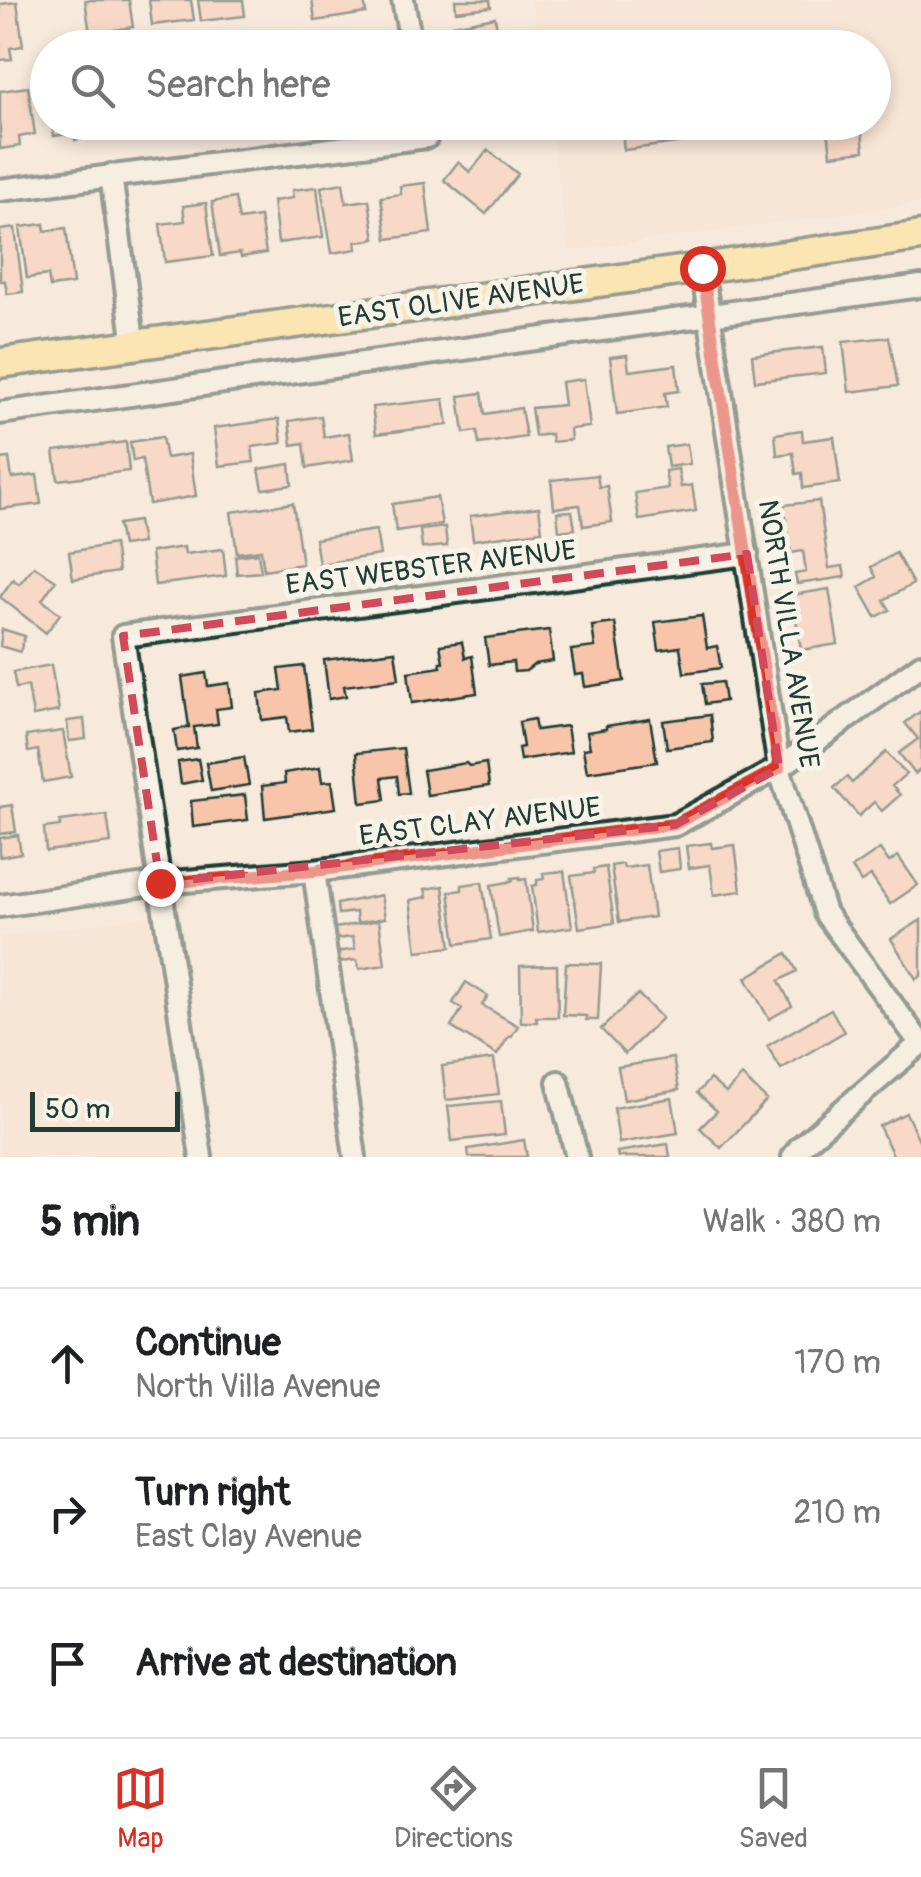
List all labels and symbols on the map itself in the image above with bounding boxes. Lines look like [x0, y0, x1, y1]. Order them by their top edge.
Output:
route start [680, 246, 726, 292]
street label: EAST OLIVE AVENUE [336, 266, 586, 336]
street label: NORTH VILLA AVENUE [750, 497, 826, 771]
street label: EAST WEBSTER AVENUE [284, 533, 578, 603]
street label: EAST CLAY AVENUE [357, 790, 603, 854]
route end [138, 861, 184, 907]
scale bar [30, 1087, 180, 1132]

